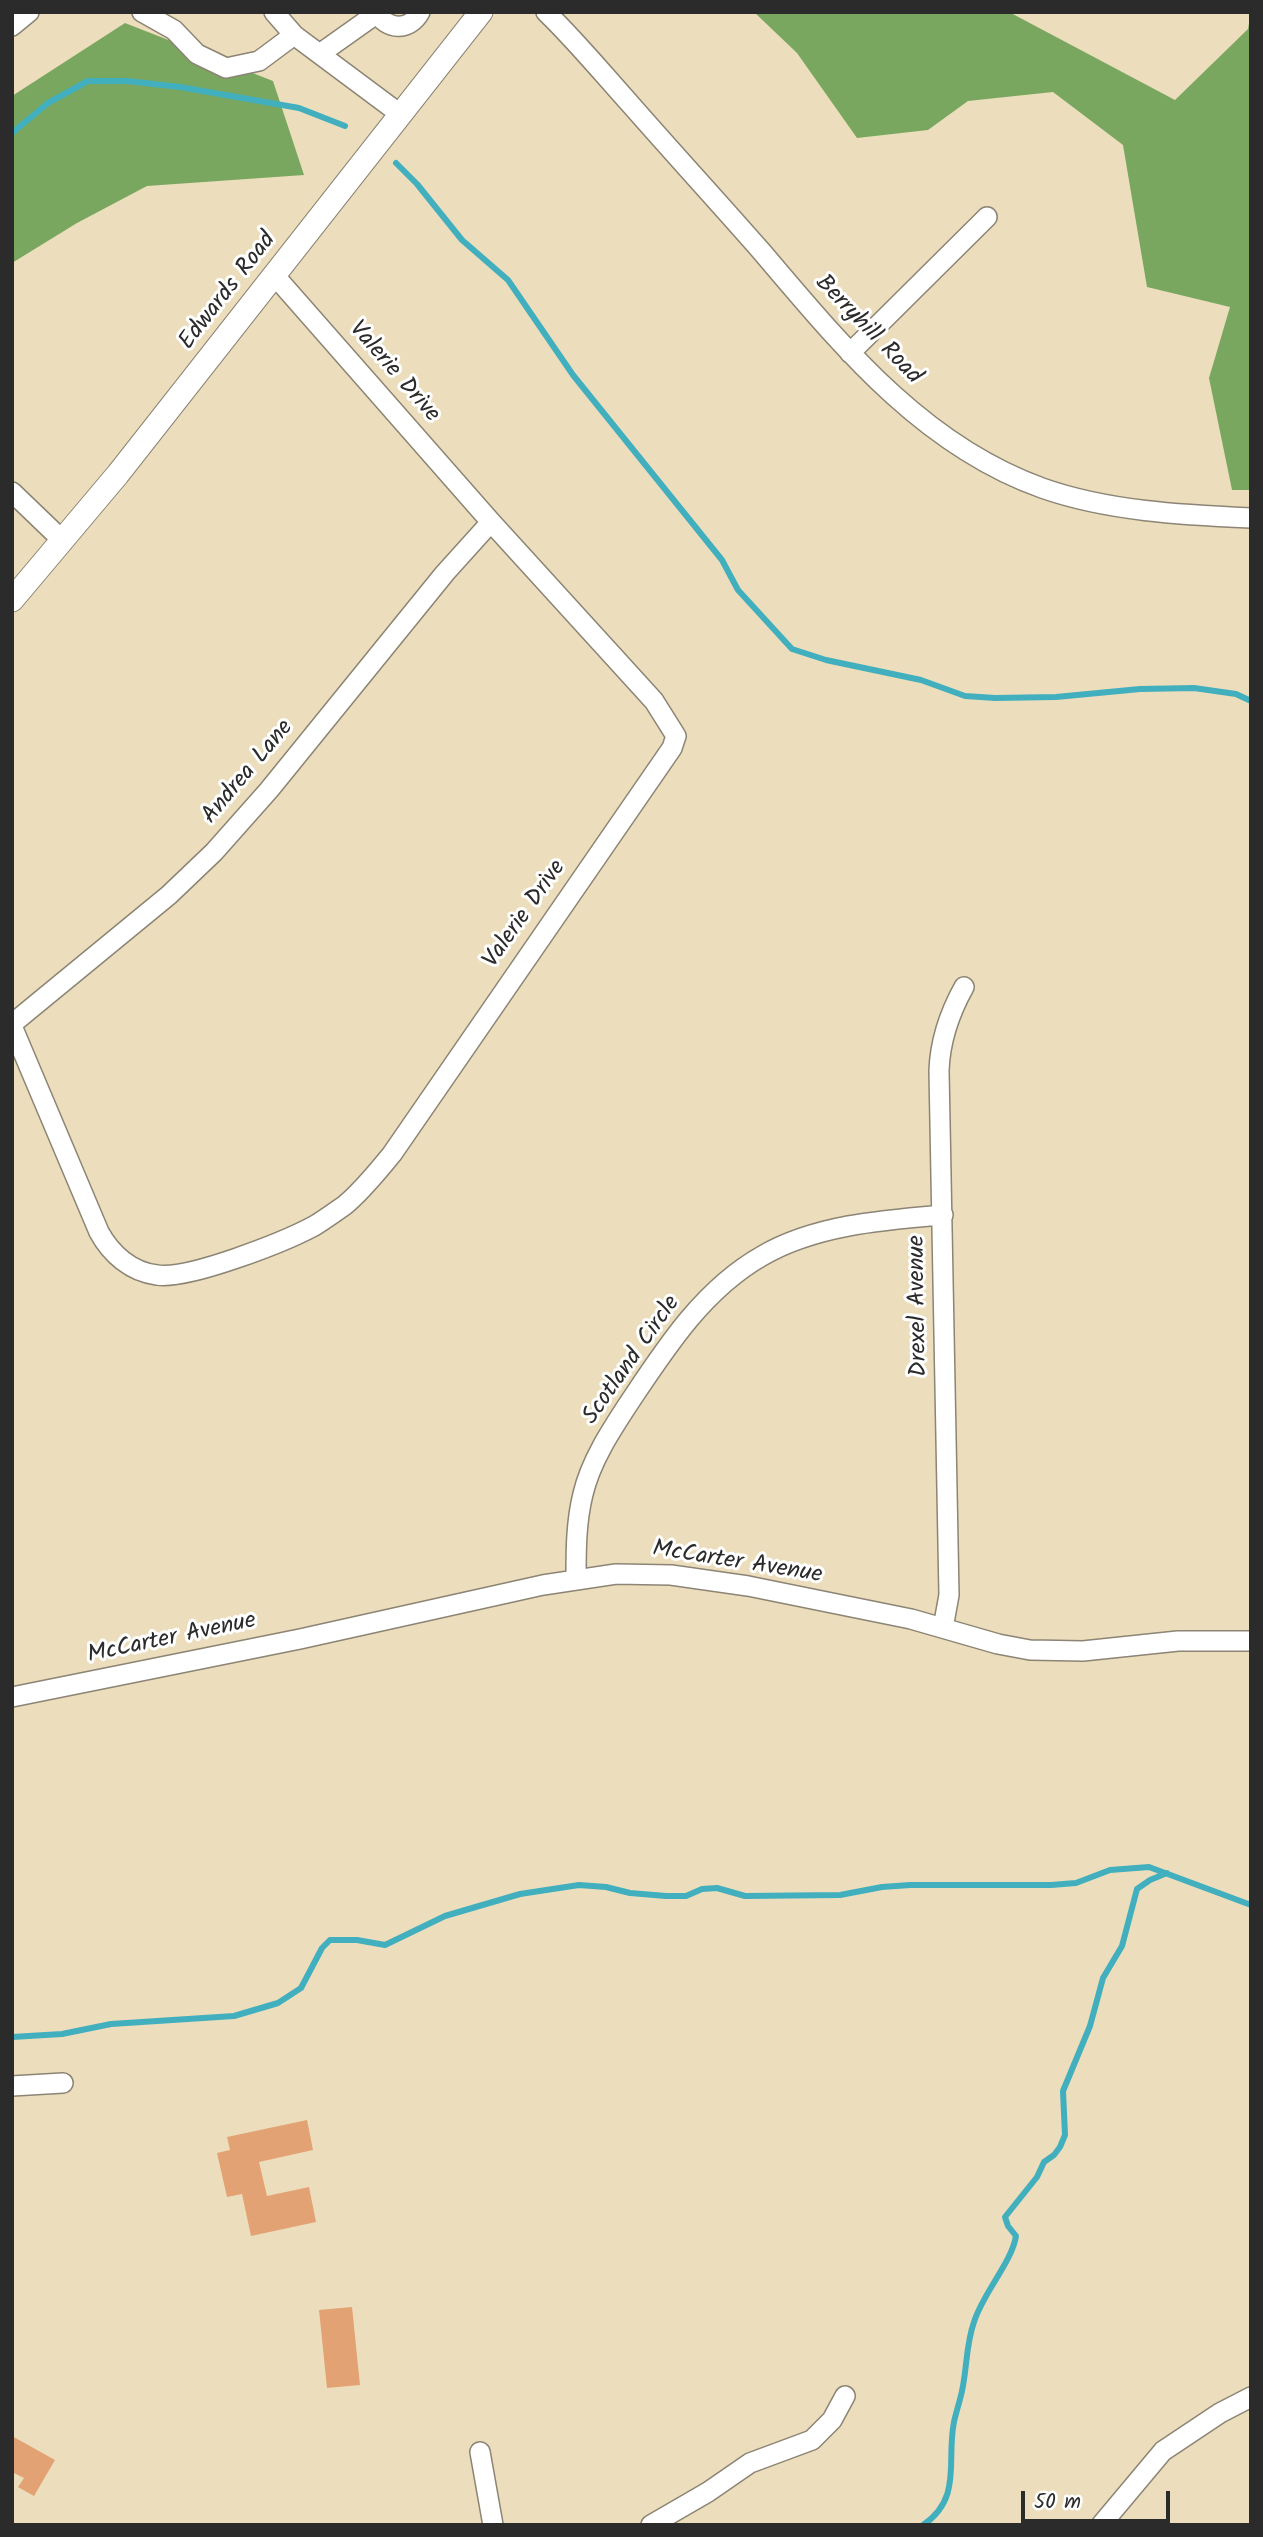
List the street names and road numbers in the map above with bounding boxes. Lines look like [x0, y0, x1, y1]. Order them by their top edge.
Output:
street label: Edwards Road [174, 227, 284, 357]
street label: Berryhill Road [808, 270, 926, 392]
street label: Valerie Drive [341, 316, 445, 430]
street label: Andrea Lane [197, 715, 301, 831]
street label: Valerie Drive [478, 856, 574, 974]
street label: Drexel Avenue [904, 1235, 936, 1377]
street label: Scotland Circle [578, 1291, 688, 1431]
street label: McCarter Avenue [650, 1536, 824, 1592]
street label: McCarter Avenue [85, 1608, 259, 1672]

